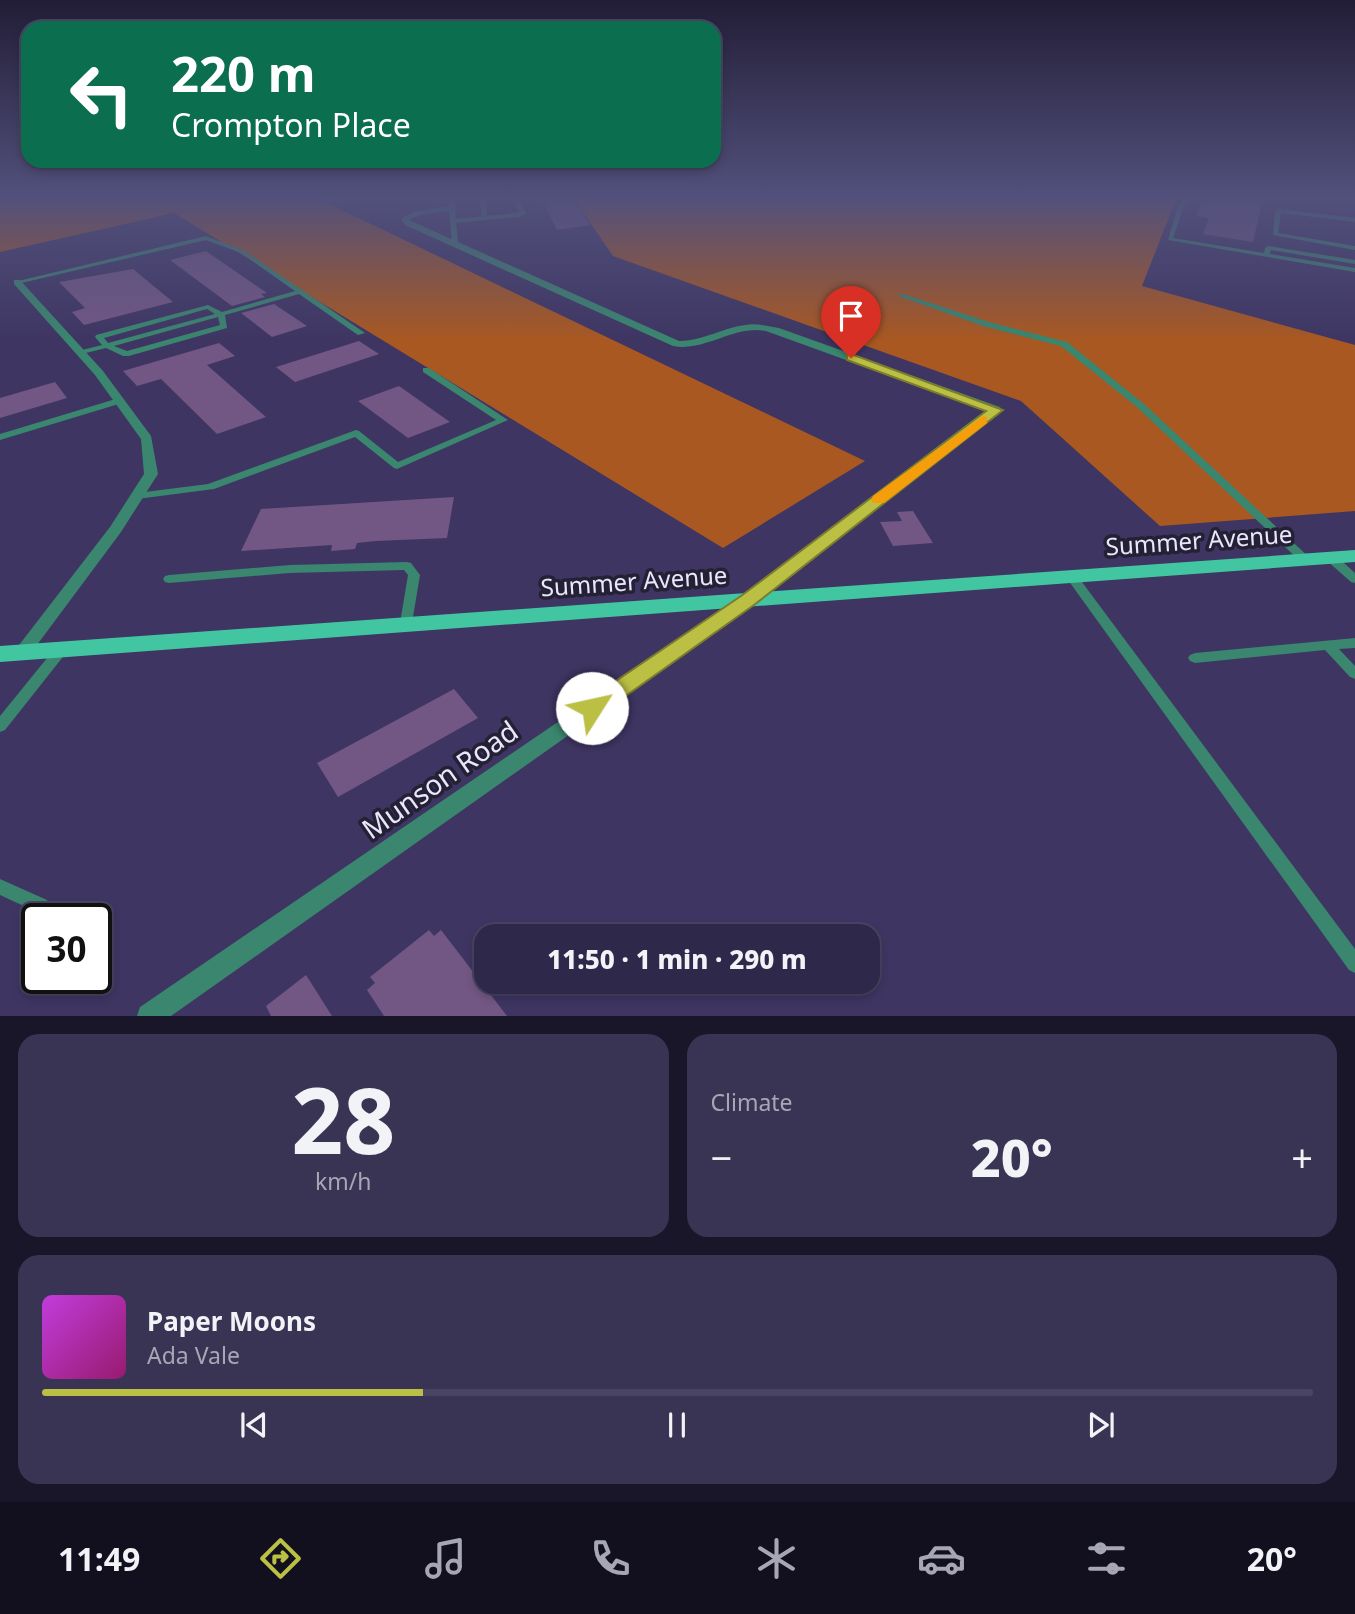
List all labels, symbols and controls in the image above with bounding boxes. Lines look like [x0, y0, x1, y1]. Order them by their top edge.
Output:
text: 220 m [171, 40, 316, 106]
icon: left [56, 49, 147, 140]
text: Crompton Place [171, 103, 411, 146]
pin [821, 286, 881, 358]
icon: arrive [832, 297, 870, 335]
street label: Summer Avenue [1105, 517, 1293, 562]
street label: Summer Avenue [540, 558, 728, 603]
position arrow [555, 671, 629, 745]
street label: Munson Road [354, 711, 525, 847]
speed limit sign: 30 [21, 903, 112, 994]
text: 11:50 · 1 min · 290 m [547, 941, 807, 977]
text: 28 [291, 1057, 395, 1181]
text: Climate [711, 1086, 793, 1118]
text: 20° [971, 1121, 1053, 1192]
text: − [711, 1131, 732, 1183]
text: + [1291, 1131, 1313, 1183]
text: km/h [315, 1165, 372, 1197]
text: Paper Moons [147, 1303, 316, 1339]
text: Ada Vale [147, 1339, 240, 1371]
icon: previous [235, 1406, 273, 1444]
icon: pause [658, 1406, 696, 1444]
icon: next [1082, 1406, 1120, 1444]
icon: directions [256, 1534, 305, 1583]
icon: music [421, 1534, 470, 1583]
icon: phone [586, 1534, 635, 1583]
icon: climate [752, 1534, 801, 1583]
icon: car [917, 1534, 966, 1583]
icon: filters [1082, 1534, 1131, 1583]
text: 11:49 [58, 1537, 140, 1580]
text: 20° [1247, 1537, 1297, 1580]

